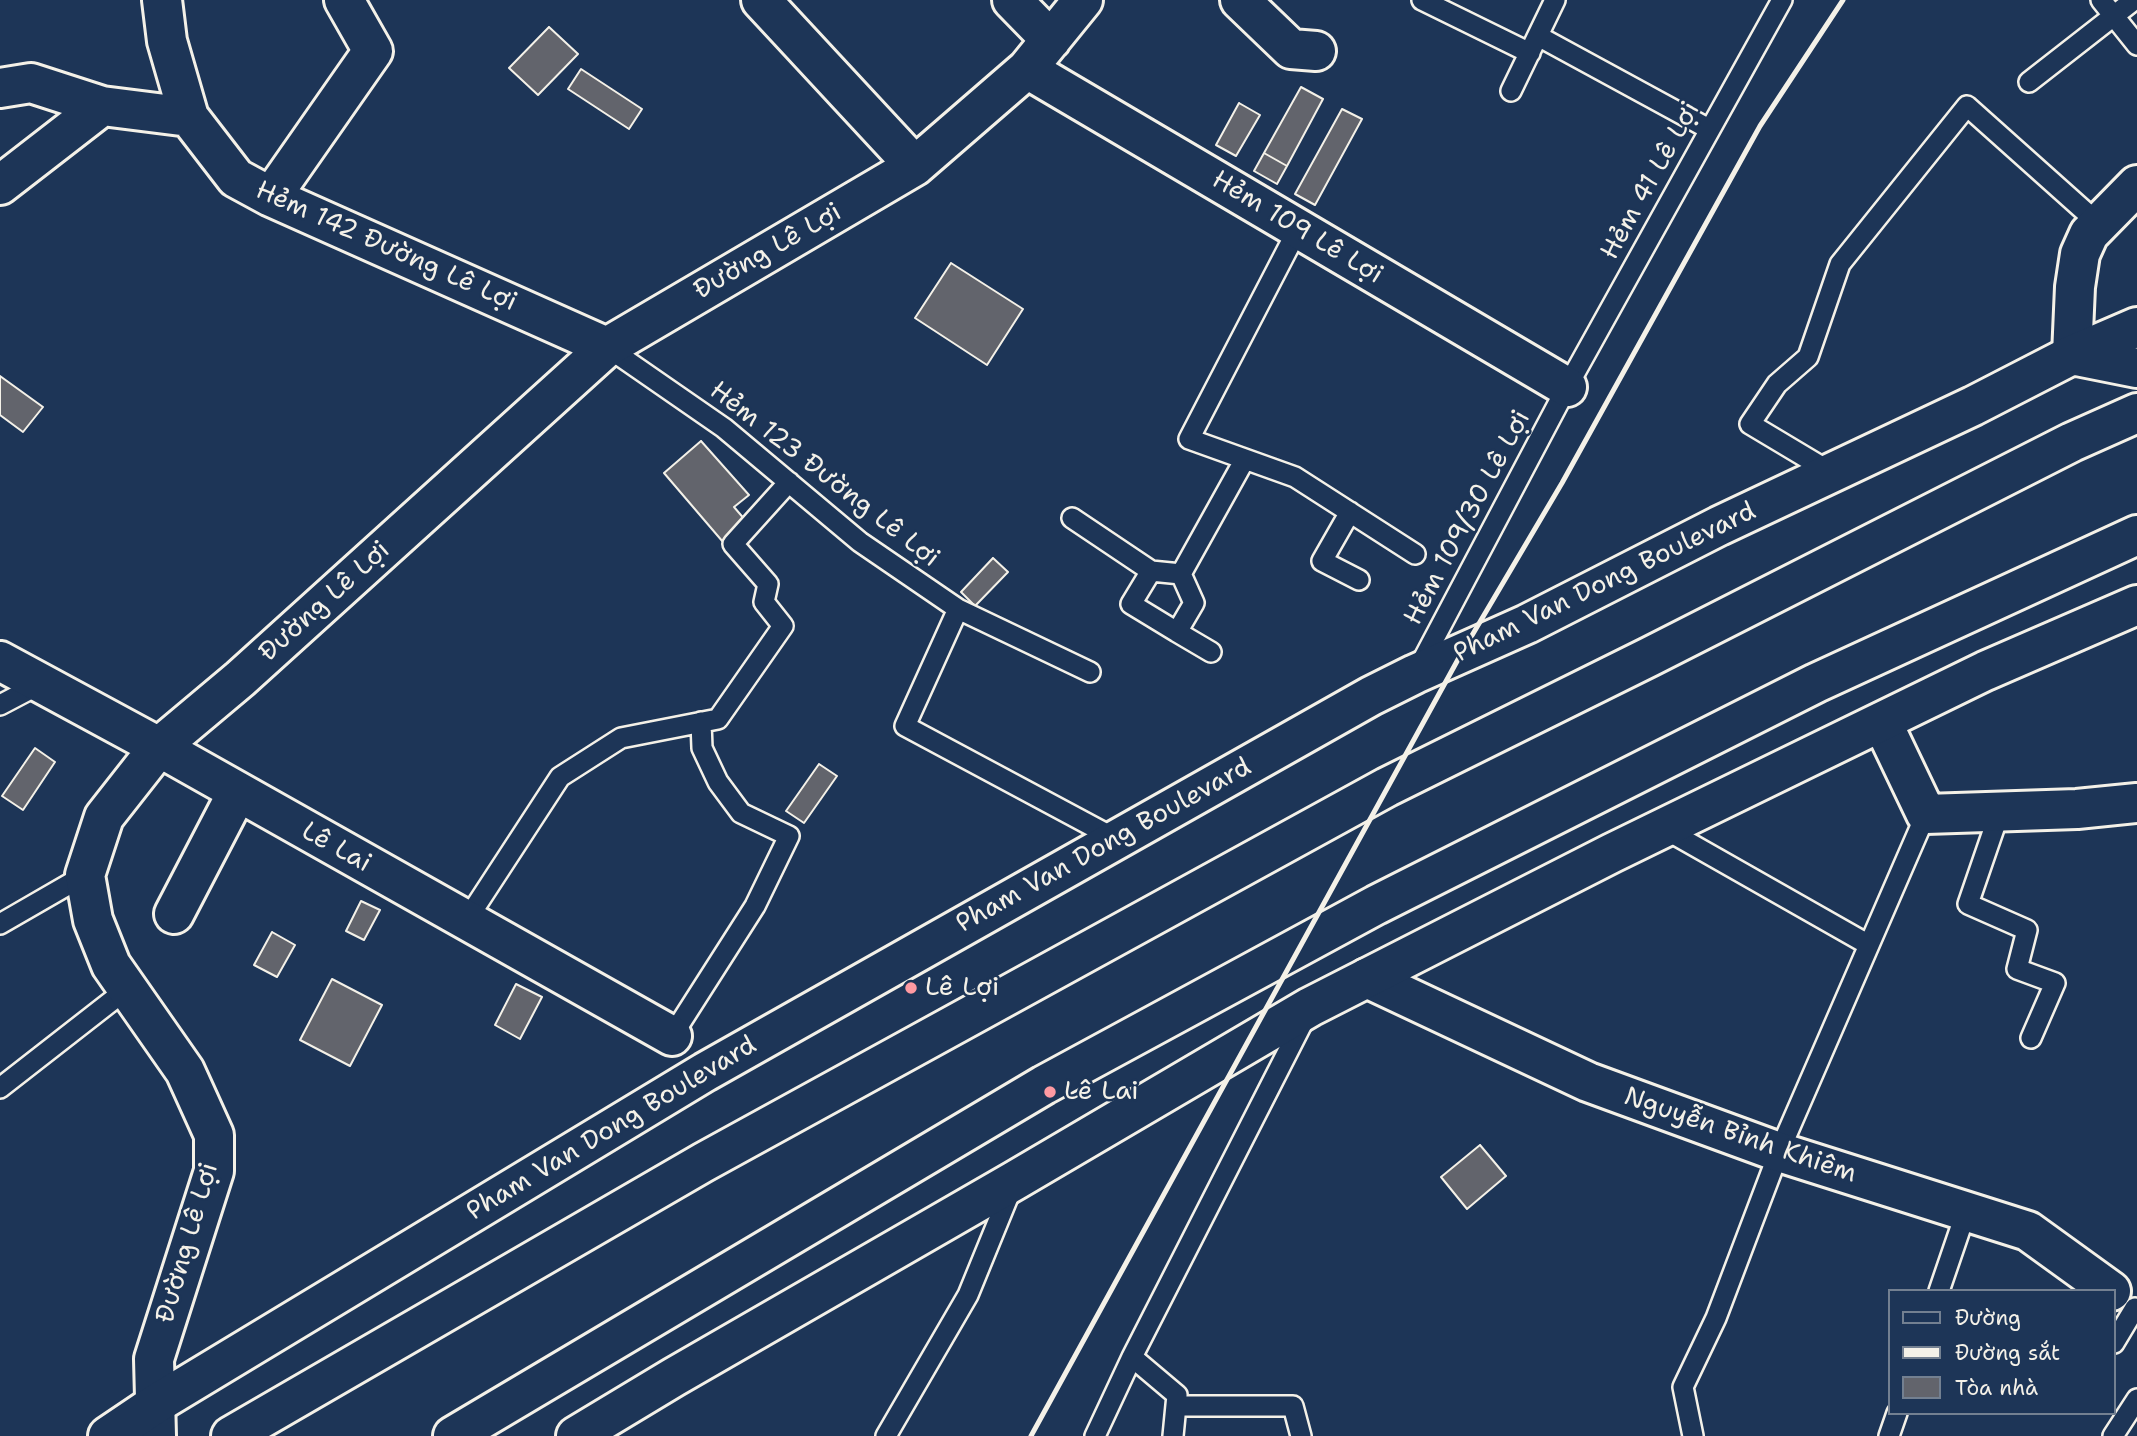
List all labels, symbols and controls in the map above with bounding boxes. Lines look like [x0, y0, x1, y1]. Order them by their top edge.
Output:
street label: Hẻm 41 Lê Lợi [1595, 97, 1707, 265]
street label: Hẻm 109 Lê Lợi [1206, 165, 1388, 291]
street label: Hẻm 142 Đường Lê Lợi [251, 175, 521, 319]
street label: Đường Lê Lợi [689, 197, 847, 307]
street label: Hẻm 123 Đường Lê Lợi [703, 376, 945, 574]
street label: Hẻm 109/30 Lê Lợi [1398, 405, 1538, 631]
street label: Pham Van Dong Boulevard [1449, 496, 1761, 670]
street label: Đường Lê Lợi [253, 535, 397, 669]
street label: Pham Van Dong Boulevard [951, 752, 1257, 940]
street label: Lê Lai [296, 816, 376, 880]
place label: Lê Lợi [925, 972, 999, 1004]
marker: Lê Lợi [903, 980, 919, 996]
street label: Pham Van Dong Boulevard [462, 1030, 762, 1228]
place label: Lê Lai [1064, 1076, 1139, 1108]
street label: Nguyễn Bỉnh Khiêm [1620, 1082, 1860, 1190]
marker: Lê Lai [1042, 1084, 1058, 1100]
street label: Đường Lê Lợi [150, 1159, 226, 1327]
legend [1888, 1289, 2116, 1415]
text: Đường [1955, 1304, 2021, 1332]
text: Đường sắt [1955, 1339, 2060, 1367]
text: Tòa nhà [1955, 1374, 2038, 1402]

